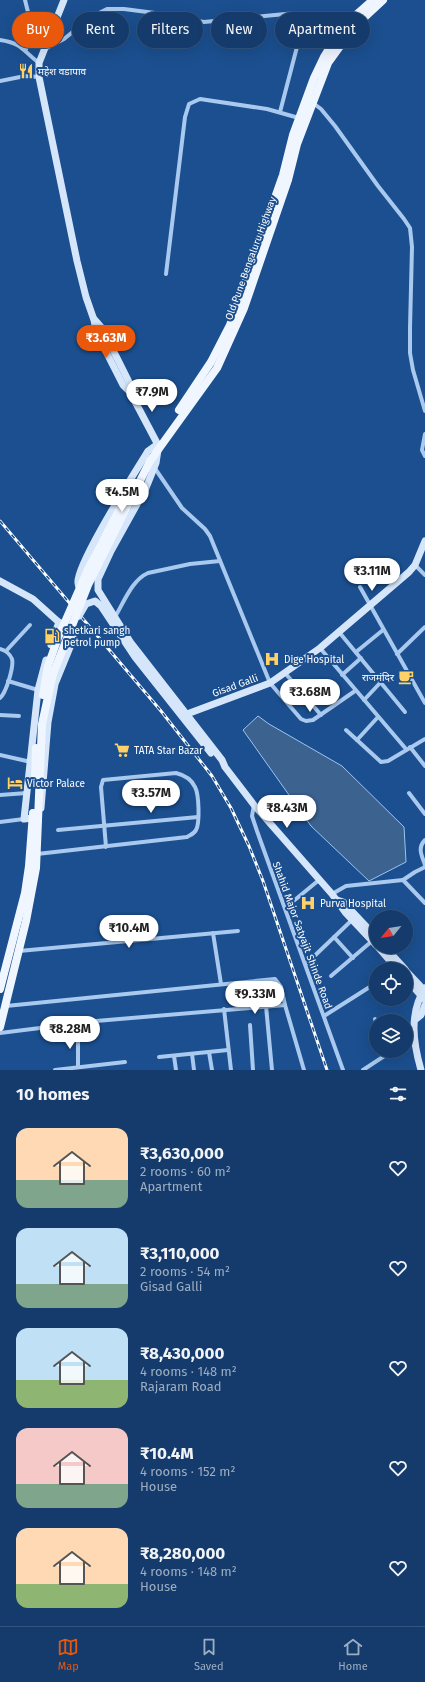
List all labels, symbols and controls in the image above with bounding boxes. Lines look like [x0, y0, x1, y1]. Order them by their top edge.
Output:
chip: Buy [12, 12, 64, 48]
chip: Rent [72, 12, 129, 48]
chip: Filters [137, 12, 203, 48]
chip: New [211, 12, 267, 48]
chip: Apartment [275, 12, 370, 48]
restaurant icon: महेश वडापाव [17, 62, 35, 80]
place label: महेश वडापाव [38, 66, 87, 78]
street label: Old Pune Bengaluru Highway [223, 195, 279, 322]
pin: ₹3.63M [73, 325, 139, 359]
text: ₹3.63M [86, 330, 126, 345]
pin: ₹7.9M [124, 379, 180, 413]
text: ₹7.9M [135, 384, 169, 399]
pin: ₹4.5M [94, 479, 150, 513]
text: ₹4.5M [105, 484, 139, 499]
pin: ₹3.11M [339, 558, 405, 592]
text: ₹3.11M [353, 563, 391, 578]
place label: shetkari sangh petrol pump [64, 625, 130, 649]
fuel station icon: shetkari sangh petrol pump [43, 627, 61, 645]
hospital icon: Dige Hospital [263, 650, 281, 668]
place label: Dige Hospital [284, 654, 344, 666]
cafe icon: राजमंदिर [397, 668, 415, 686]
street label: Gisad Galli [211, 672, 260, 700]
place label: राजमंदिर [362, 672, 395, 684]
pin: ₹3.68M [277, 679, 343, 713]
text: ₹3.68M [289, 684, 331, 699]
supermarket icon: TATA Star Bazar [113, 741, 131, 759]
place label: TATA Star Bazar [134, 745, 203, 757]
hotel icon: Victor Palace [6, 774, 24, 792]
place label: Victor Palace [27, 778, 85, 790]
pin: ₹3.57M [118, 780, 184, 814]
text: ₹3.57M [131, 785, 171, 800]
pin: ₹8.43M [254, 795, 320, 829]
text: ₹8.43M [266, 800, 308, 815]
street label: Shahid Major Satyajit Shinde Road [270, 860, 334, 1011]
hospital icon: Purva Hospital [299, 894, 317, 912]
place label: Purva Hospital [320, 898, 386, 910]
north arrow [369, 910, 413, 954]
map controls [369, 910, 413, 1058]
pin: ₹10.4M [96, 915, 162, 949]
text: ₹10.4M [108, 920, 150, 935]
button: locate [369, 962, 413, 1006]
pin: ₹9.33M [222, 981, 288, 1015]
text: ₹9.33M [234, 986, 276, 1001]
button: layers [369, 1014, 413, 1058]
pin: ₹8.28M [37, 1016, 103, 1050]
text: ₹8.28M [49, 1021, 91, 1036]
icon: filters [387, 1083, 409, 1105]
text: 10 homes [16, 1084, 90, 1105]
text: ₹3,630,000 [140, 1143, 224, 1164]
icon: home [48, 1144, 96, 1192]
icon: heart [387, 1157, 409, 1179]
text: 2 rooms · 60 m² [140, 1164, 231, 1179]
text: Apartment [140, 1179, 202, 1194]
text: ₹3,110,000 [140, 1243, 220, 1264]
icon: home [48, 1244, 96, 1292]
icon: heart [387, 1257, 409, 1279]
text: 2 rooms · 54 m² [140, 1264, 230, 1279]
text: Gisad Galli [140, 1279, 203, 1294]
text: ₹8,430,000 [140, 1343, 224, 1364]
icon: home [48, 1344, 96, 1392]
icon: heart [387, 1357, 409, 1379]
text: 4 rooms · 148 m² [140, 1364, 237, 1379]
text: Rajaram Road [140, 1379, 222, 1394]
text: ₹10.4M [140, 1443, 194, 1464]
icon: home [48, 1444, 96, 1492]
icon: heart [387, 1457, 409, 1479]
text: 4 rooms · 152 m² [140, 1464, 236, 1479]
text: House [140, 1479, 177, 1494]
text: ₹8,280,000 [140, 1543, 225, 1564]
icon: home [48, 1544, 96, 1592]
icon: heart [387, 1557, 409, 1579]
text: 4 rooms · 148 m² [140, 1564, 237, 1579]
text: House [140, 1579, 177, 1594]
tab: Map [57, 1636, 79, 1673]
tab: Saved [194, 1636, 224, 1673]
tab: Home [338, 1636, 368, 1673]

